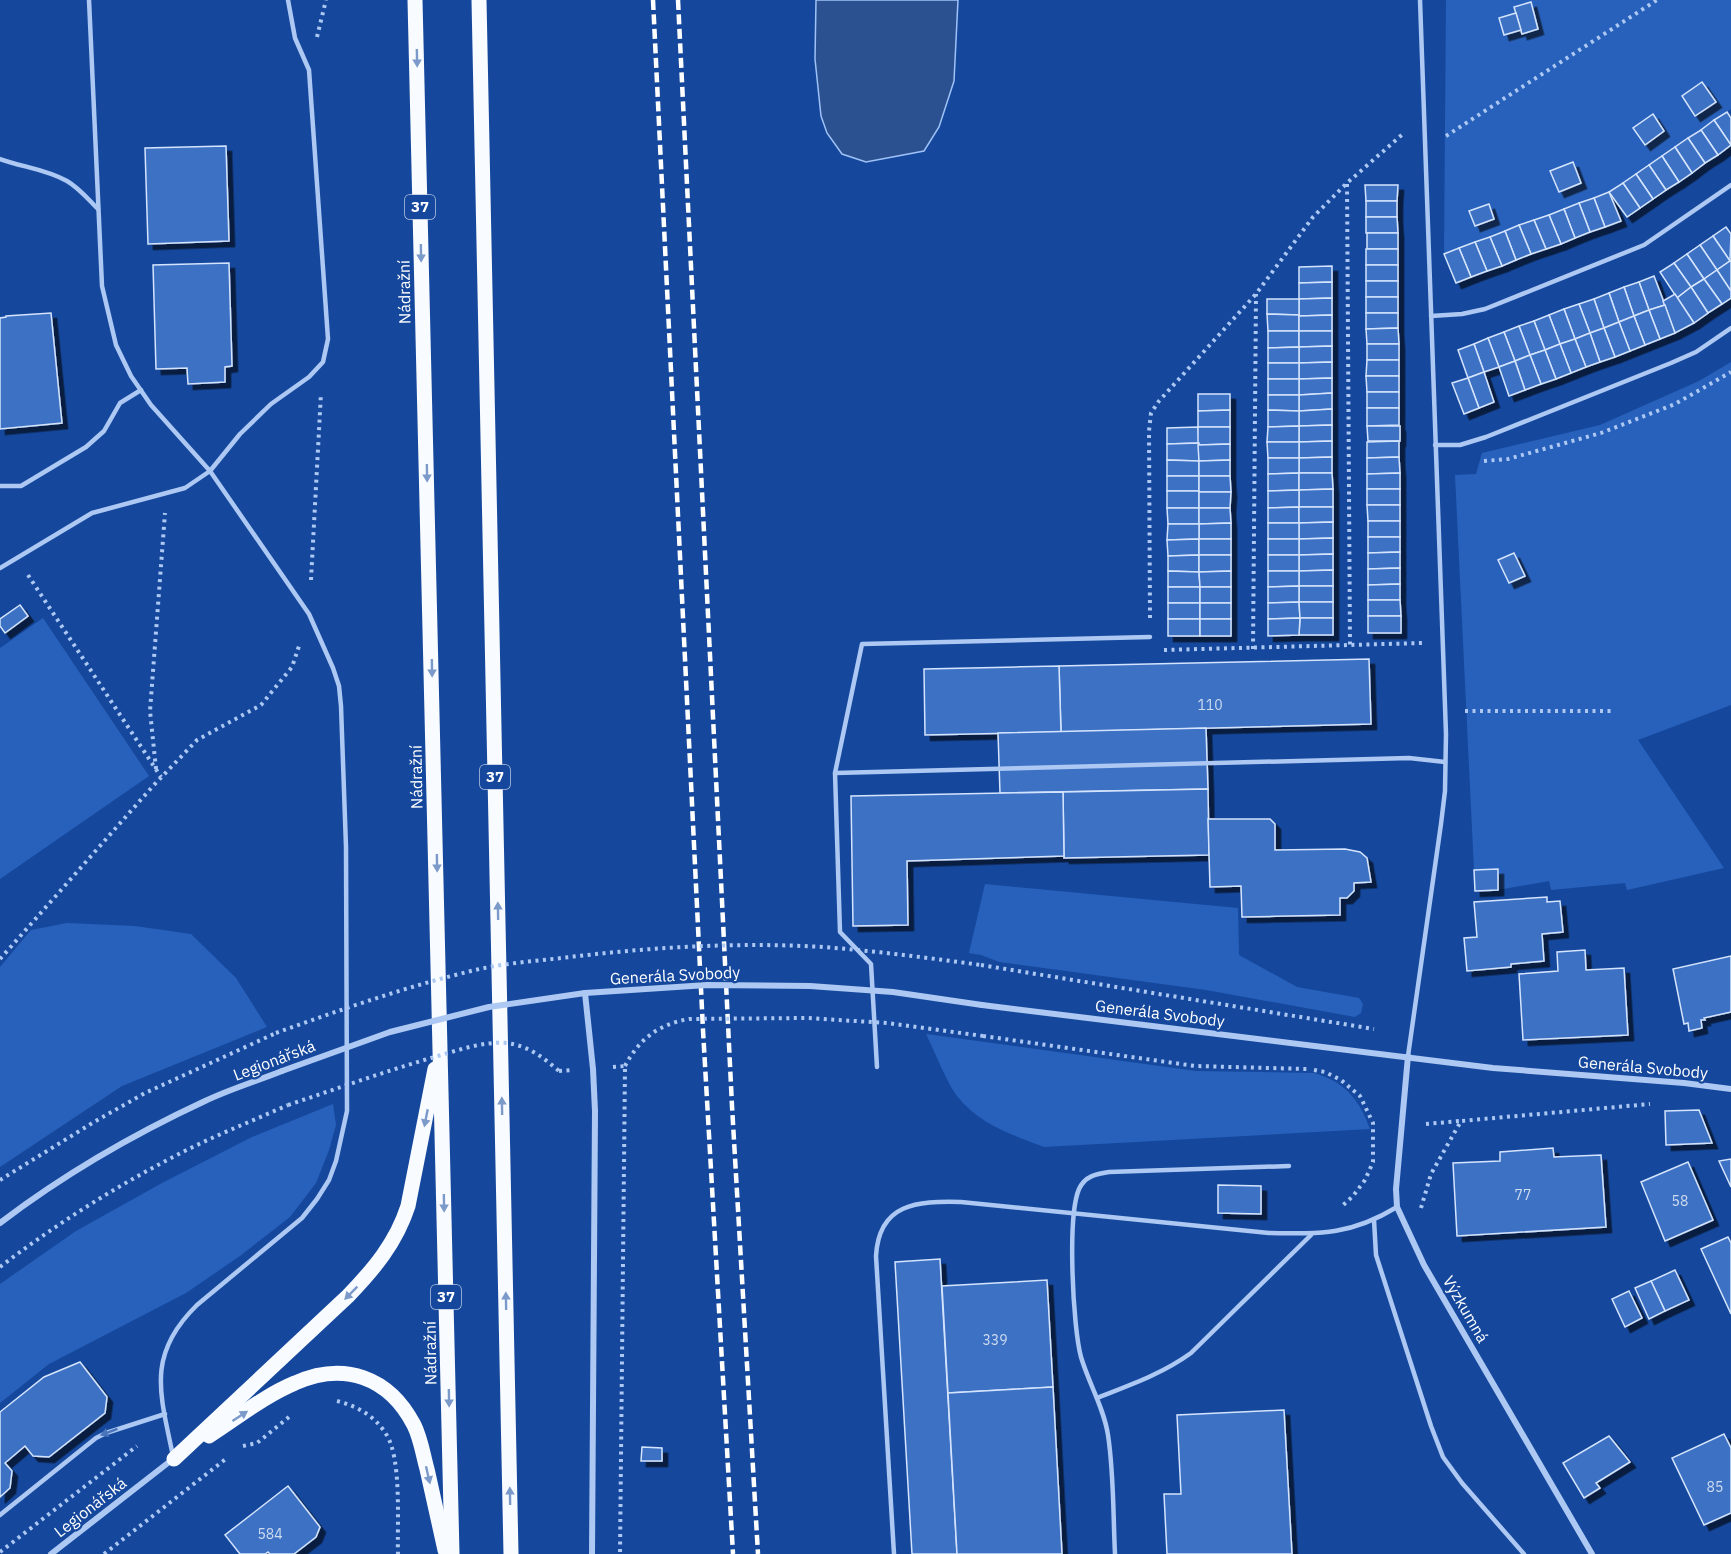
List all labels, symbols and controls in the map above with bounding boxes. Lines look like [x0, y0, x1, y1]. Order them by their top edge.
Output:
one-way arrow [412, 49, 421, 68]
road number: 37 [405, 195, 435, 219]
one-way arrow [417, 244, 426, 263]
street label: Nádražní [393, 260, 415, 324]
one-way arrow [422, 464, 432, 483]
one-way arrow [427, 659, 436, 678]
house number: 110 [1197, 696, 1223, 714]
street label: Nádražní [405, 745, 427, 809]
road number: 37 [480, 765, 510, 789]
one-way arrow [432, 853, 441, 872]
one-way arrow [493, 901, 503, 920]
street label: Generála Svobody [609, 962, 741, 988]
street label: Generála Svobody [1094, 995, 1226, 1031]
street label: Legionářská [230, 1035, 318, 1085]
street label: Generála Svobody [1577, 1051, 1709, 1083]
one-way arrow [497, 1096, 507, 1115]
one-way arrow [421, 1109, 430, 1128]
house number: 77 [1515, 1186, 1531, 1204]
house number: 58 [1672, 1192, 1688, 1210]
one-way arrow [440, 1194, 449, 1213]
street label: Výzkumná [1439, 1272, 1493, 1346]
one-way arrow [345, 1285, 359, 1299]
road number: 37 [431, 1285, 461, 1309]
one-way arrow [501, 1291, 511, 1310]
street label: Nádražní [419, 1321, 441, 1385]
house number: 339 [982, 1331, 1008, 1349]
one-way arrow [444, 1389, 453, 1408]
one-way arrow [232, 1410, 249, 1421]
one-way arrow [100, 1428, 118, 1438]
one-way arrow [424, 1466, 433, 1485]
street label: Legionářská [50, 1472, 130, 1541]
house number: 85 [1707, 1478, 1723, 1496]
one-way arrow [505, 1486, 515, 1505]
house number: 584 [257, 1525, 283, 1543]

